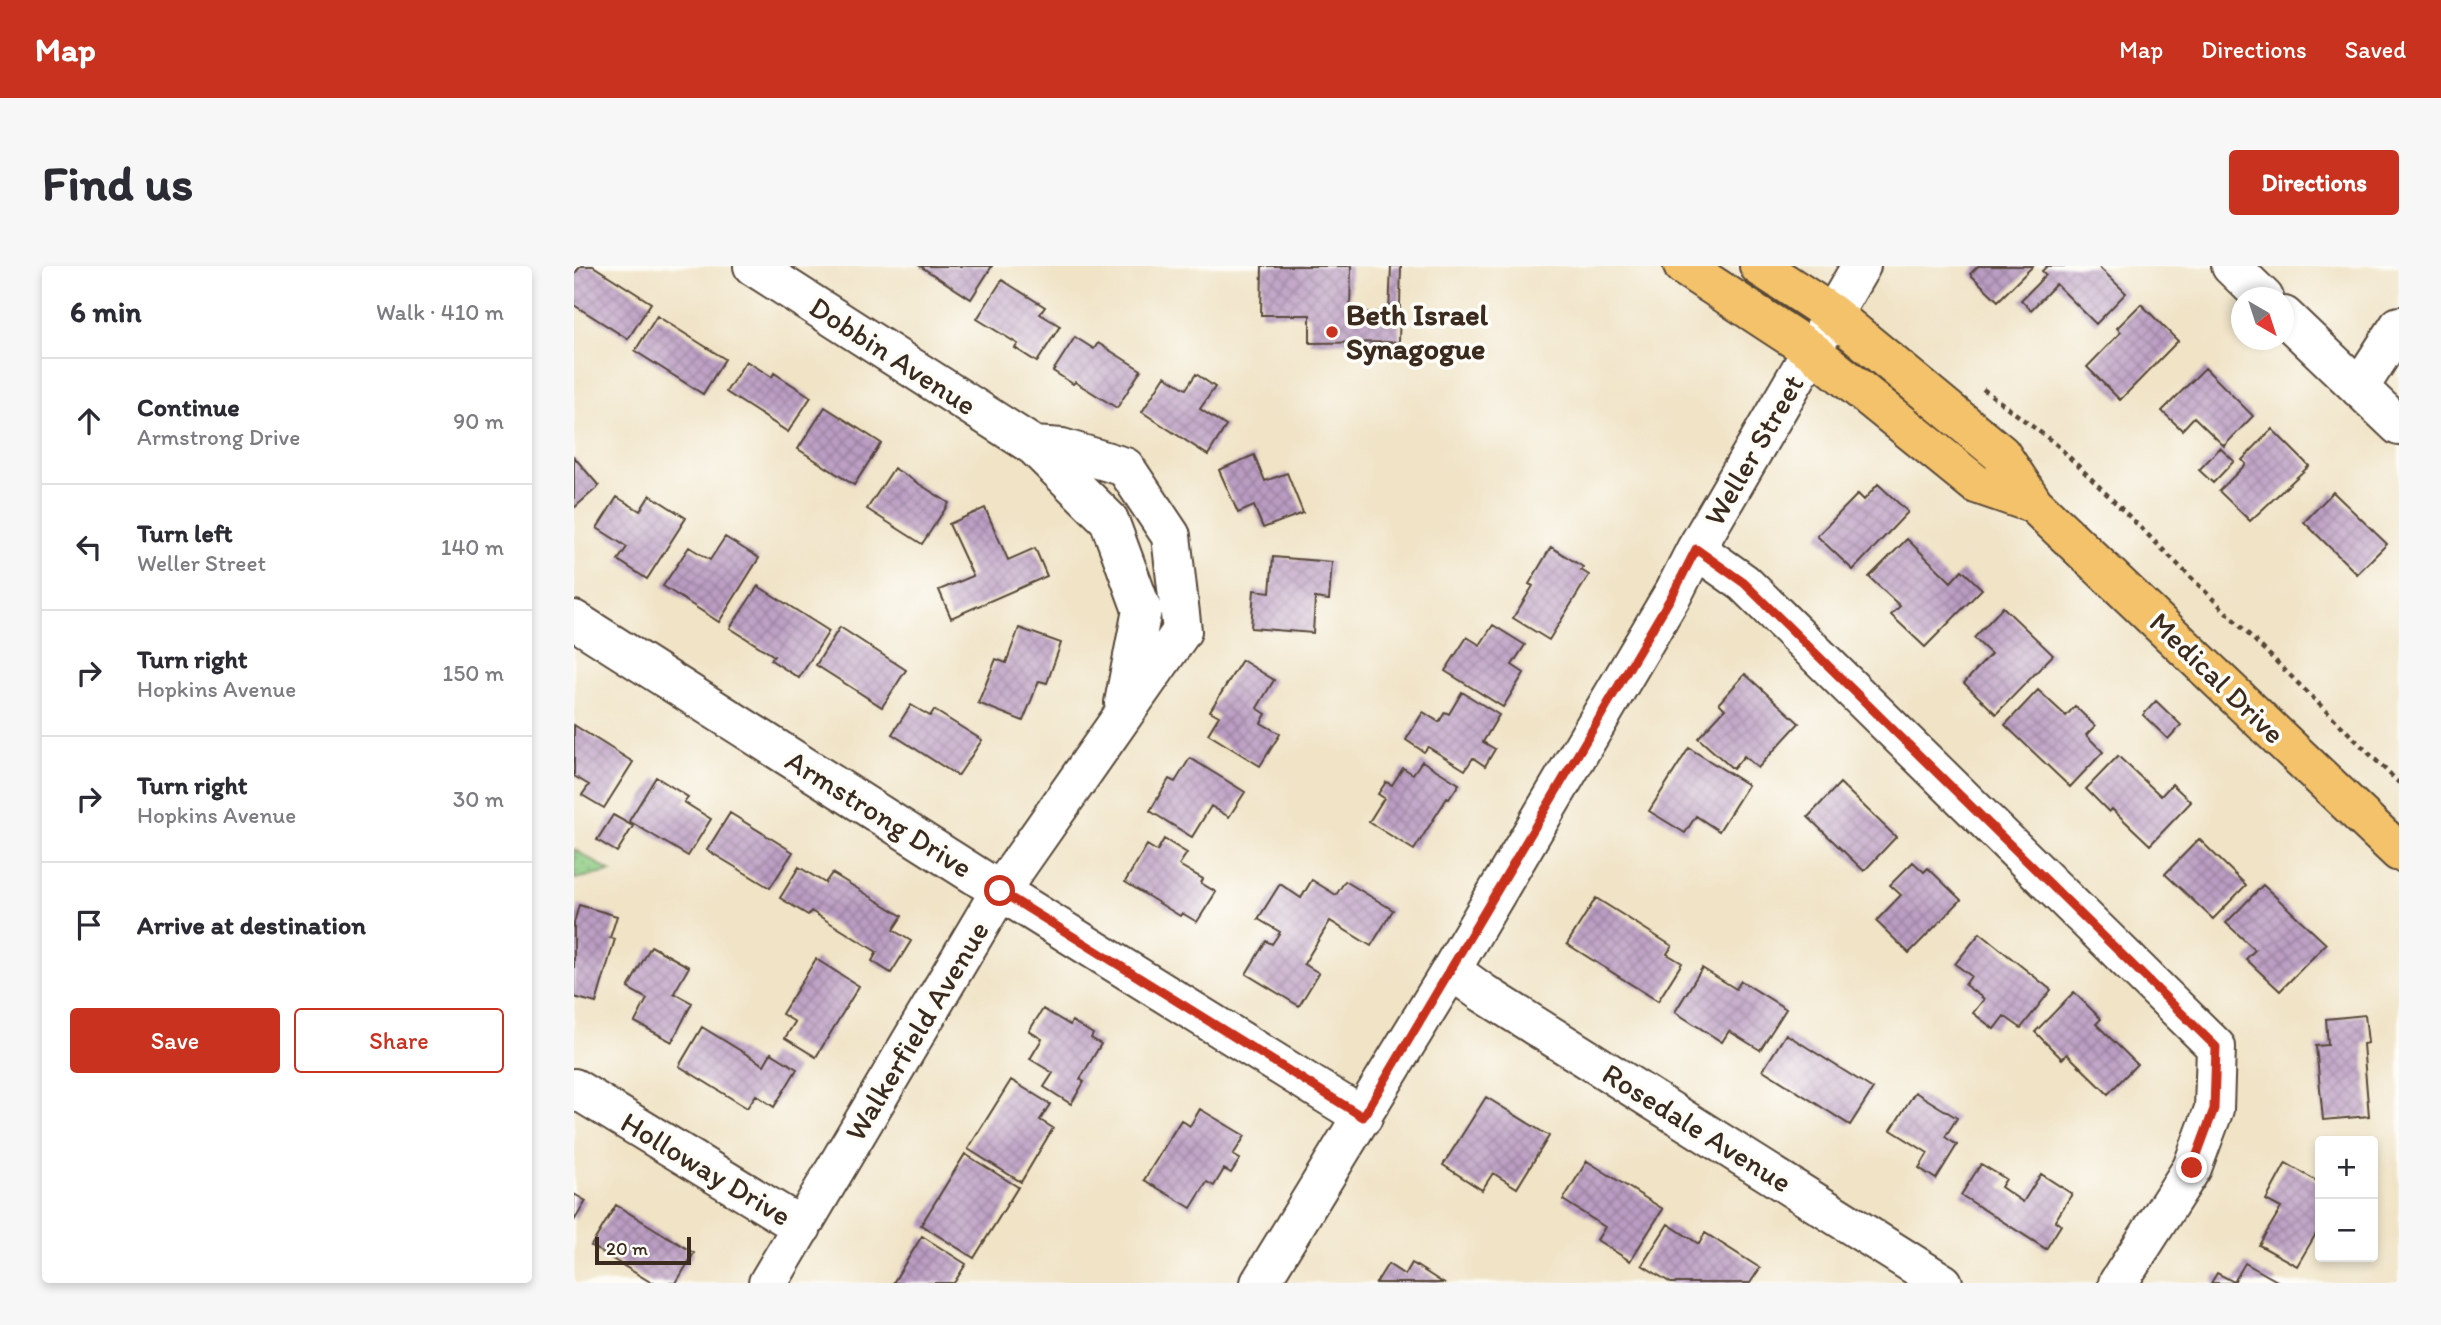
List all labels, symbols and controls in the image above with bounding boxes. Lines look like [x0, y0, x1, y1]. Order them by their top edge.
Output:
text: Map [35, 30, 96, 69]
text: Map [2119, 35, 2163, 64]
text: Directions [2201, 35, 2307, 64]
text: Saved [2345, 35, 2406, 64]
button: Directions [2229, 150, 2399, 215]
text: Find us [42, 153, 193, 212]
north arrow [2231, 287, 2294, 350]
street label: Dobbin Avenue [803, 288, 984, 423]
text: 6 min [70, 293, 142, 330]
place label: Beth Israel Synagogue [1346, 296, 1489, 367]
text: Walk · 410 m [376, 298, 504, 326]
marker: Beth Israel Synagogue [1324, 324, 1340, 340]
street label: Weller Street [1695, 368, 1812, 532]
text: Continue [137, 391, 240, 423]
icon: ahead [70, 402, 108, 440]
text: 90 m [453, 407, 504, 435]
text: Armstrong Drive [137, 423, 300, 451]
text: Turn left [137, 517, 233, 549]
icon: left [70, 528, 108, 566]
text: 140 m [441, 533, 504, 561]
text: Weller Street [137, 549, 266, 577]
street label: Medical Drive [2142, 604, 2293, 751]
text: Turn right [137, 643, 248, 675]
icon: right [70, 654, 108, 692]
text: 150 m [443, 659, 504, 687]
text: Hopkins Avenue [137, 675, 296, 703]
street label: Armstrong Drive [779, 741, 979, 886]
text: Turn right [137, 769, 248, 801]
icon: right [70, 780, 108, 818]
text: 30 m [453, 785, 504, 813]
text: Hopkins Avenue [137, 801, 296, 829]
route start [984, 875, 1015, 906]
icon: arrive [70, 906, 108, 944]
text: Arrive at destination [137, 909, 366, 941]
street label: Walkerfield Avenue [836, 914, 997, 1147]
button: Save [70, 1008, 280, 1073]
button: Share [294, 1008, 504, 1073]
street label: Rosedale Avenue [1596, 1055, 1799, 1200]
street label: Holloway Drive [614, 1103, 798, 1234]
map controls [2315, 1136, 2378, 1262]
button: + [2315, 1136, 2378, 1199]
route end [2176, 1152, 2207, 1183]
button: − [2315, 1199, 2378, 1262]
scale bar [595, 1234, 691, 1266]
text: 20 m [606, 1237, 648, 1260]

